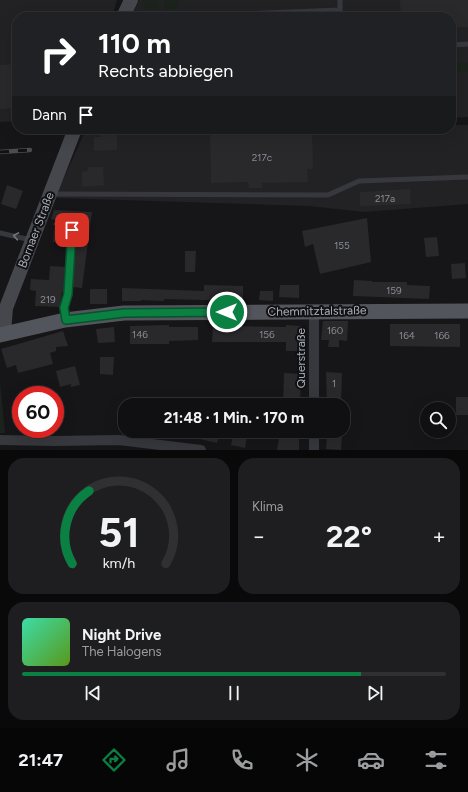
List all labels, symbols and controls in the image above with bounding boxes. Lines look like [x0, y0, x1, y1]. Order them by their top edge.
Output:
text: 110 m [98, 26, 171, 60]
icon: right [32, 28, 84, 80]
text: Rechts abbiegen [98, 60, 233, 82]
icon: arrive [75, 104, 97, 126]
text: Dann [32, 106, 67, 124]
house number: 217c [252, 151, 273, 164]
street label: Bornaer Straße [15, 190, 57, 270]
house number: 217a [375, 192, 395, 205]
pin [55, 213, 89, 247]
icon: arrive [61, 219, 83, 241]
one-way arrow [13, 232, 19, 240]
house number: 155 [334, 239, 350, 252]
house number: 159 [386, 284, 402, 297]
position arrow [206, 291, 248, 333]
house number: 219 [40, 293, 56, 306]
street label: Chemnitztalstraße [267, 303, 367, 319]
house number: 160 [327, 324, 343, 337]
street label: Querstraße [294, 327, 308, 388]
house number: 146 [132, 328, 148, 341]
house number: 156 [259, 328, 275, 341]
house number: 164 [399, 329, 415, 342]
house number: 166 [434, 329, 450, 342]
house number: 1 [332, 377, 336, 390]
speed limit sign: 60 [12, 386, 64, 438]
map controls [420, 402, 456, 438]
button: search [420, 402, 456, 438]
text: 21:48 · 1 Min. · 170 m [164, 409, 304, 427]
text: Klima [252, 499, 284, 514]
text: 51 [98, 507, 140, 557]
text: 22° [326, 518, 372, 555]
text: − [252, 523, 266, 550]
text: + [432, 523, 446, 550]
text: km/h [103, 554, 135, 572]
text: Night Drive [82, 626, 161, 644]
text: The Halogens [82, 644, 162, 659]
icon: previous [82, 682, 104, 704]
icon: pause [223, 682, 245, 704]
icon: next [364, 682, 386, 704]
icon: directions [100, 746, 128, 774]
icon: music [164, 746, 192, 774]
icon: phone [228, 746, 256, 774]
icon: climate [293, 746, 321, 774]
icon: car [357, 746, 385, 774]
icon: filters [422, 746, 450, 774]
text: 21:47 [18, 749, 63, 771]

